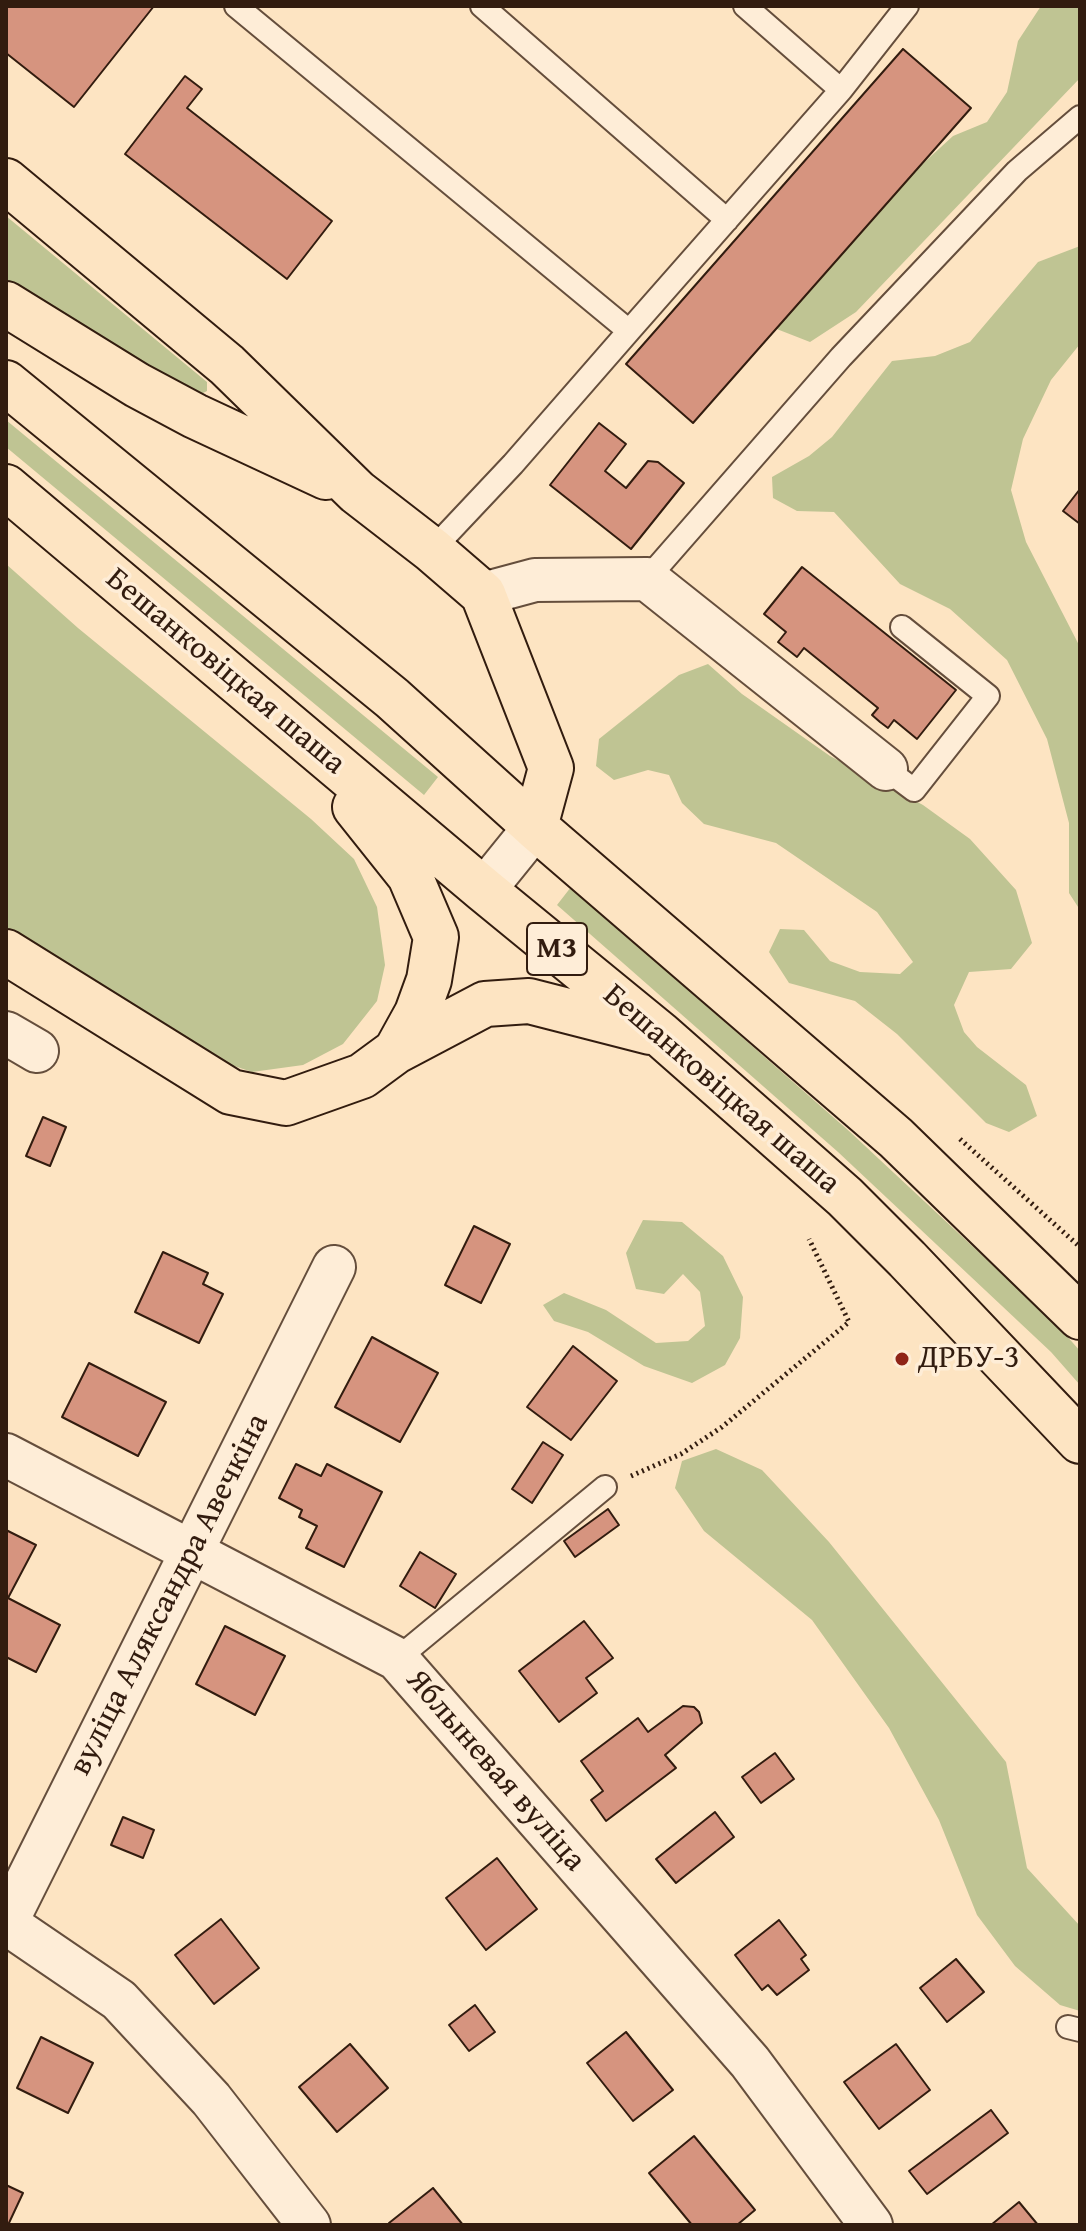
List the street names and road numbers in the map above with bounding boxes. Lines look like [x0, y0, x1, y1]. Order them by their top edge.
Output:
street label: Бешанковіцкая шаша [97, 560, 353, 784]
road number: М3 [527, 923, 587, 975]
street label: Бешанковіцкая шаша [595, 977, 847, 1203]
street label: вуліца Аляксандра Авечкіна [62, 1408, 278, 1782]
street label: Яблыневая вуліца [397, 1662, 593, 1880]

